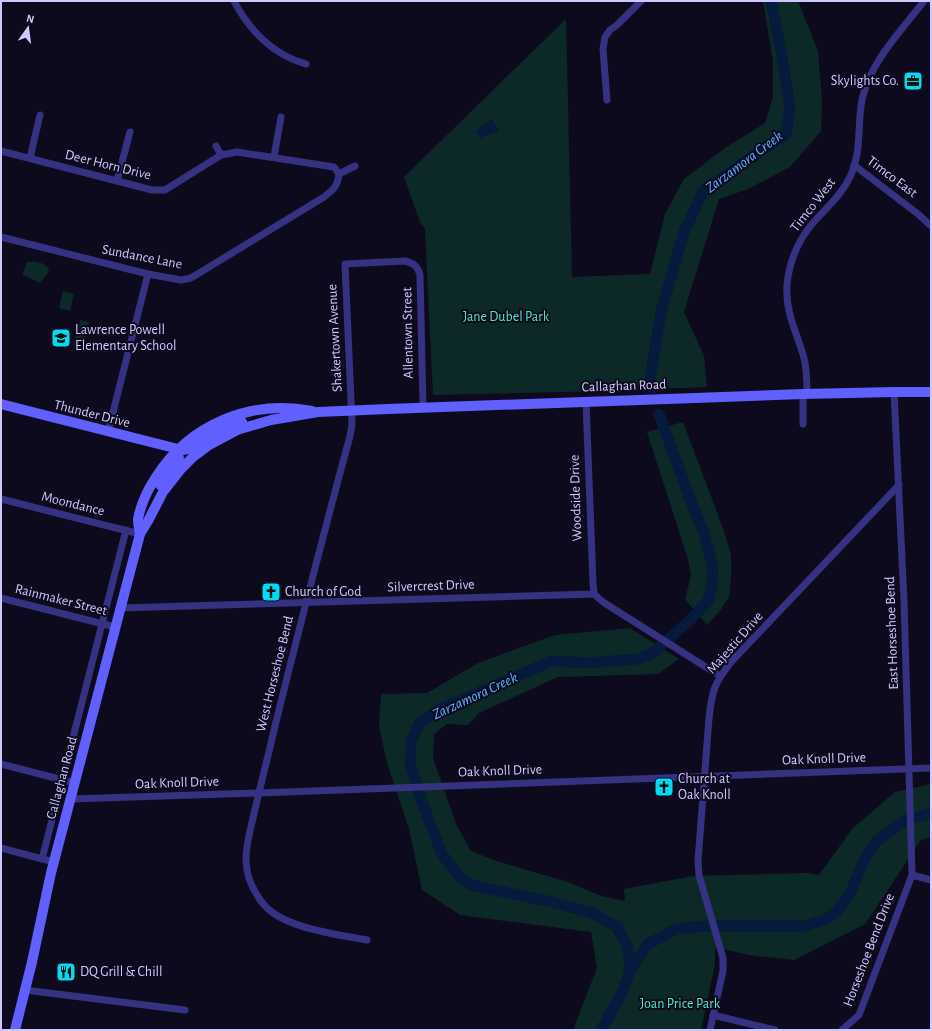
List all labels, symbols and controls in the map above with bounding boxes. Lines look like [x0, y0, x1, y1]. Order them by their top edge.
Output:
north arrow [8, 8, 48, 48]
text: N [25, 13, 35, 25]
office icon: Skylights Co. [902, 70, 924, 92]
place label: Skylights Co. [831, 74, 899, 88]
water label: Zarzamora Creek [703, 128, 785, 196]
street label: Deer Horn Drive [64, 148, 152, 182]
street label: Timco East [864, 154, 920, 201]
street label: Timco West [788, 175, 839, 235]
street label: Sundance Lane [101, 242, 183, 272]
street label: Shakertown Avenue [325, 284, 345, 392]
street label: Allentown Street [400, 287, 416, 379]
park label: Jane Dubel Park [463, 310, 550, 324]
place label: Lawrence Powell Elementary School [75, 323, 177, 353]
school or university icon: Lawrence Powell Elementary School [50, 327, 72, 349]
street label: Callaghan Road [581, 378, 667, 394]
street label: Thunder Drive [53, 398, 131, 430]
street label: Woodside Drive [567, 454, 585, 542]
street label: Moondance [40, 489, 106, 519]
street label: East Horseshoe Bend [883, 576, 901, 690]
street label: Silvercrest Drive [387, 577, 475, 595]
church icon: Church of God [260, 581, 282, 603]
street label: Rainmaker Street [13, 582, 109, 618]
place label: Church of God [285, 585, 361, 599]
street label: Majestic Drive [704, 609, 766, 677]
street label: West Horseshoe Bend [254, 615, 296, 733]
water label: Zarzamora Creek [430, 670, 520, 722]
street label: Callaghan Road [44, 735, 80, 821]
street label: Oak Knoll Drive [782, 751, 866, 767]
street label: Oak Knoll Drive [458, 763, 542, 779]
place label: Church at Oak Knoll [678, 772, 731, 802]
street label: Oak Knoll Drive [135, 775, 219, 791]
church icon: Church at Oak Knoll [653, 776, 675, 798]
street label: Horseshoe Bend Drive [841, 891, 897, 1009]
restaurant icon: DQ Grill & Chill [55, 961, 77, 983]
place label: DQ Grill & Chill [80, 965, 162, 979]
park label: Joan Price Park [640, 997, 721, 1011]

